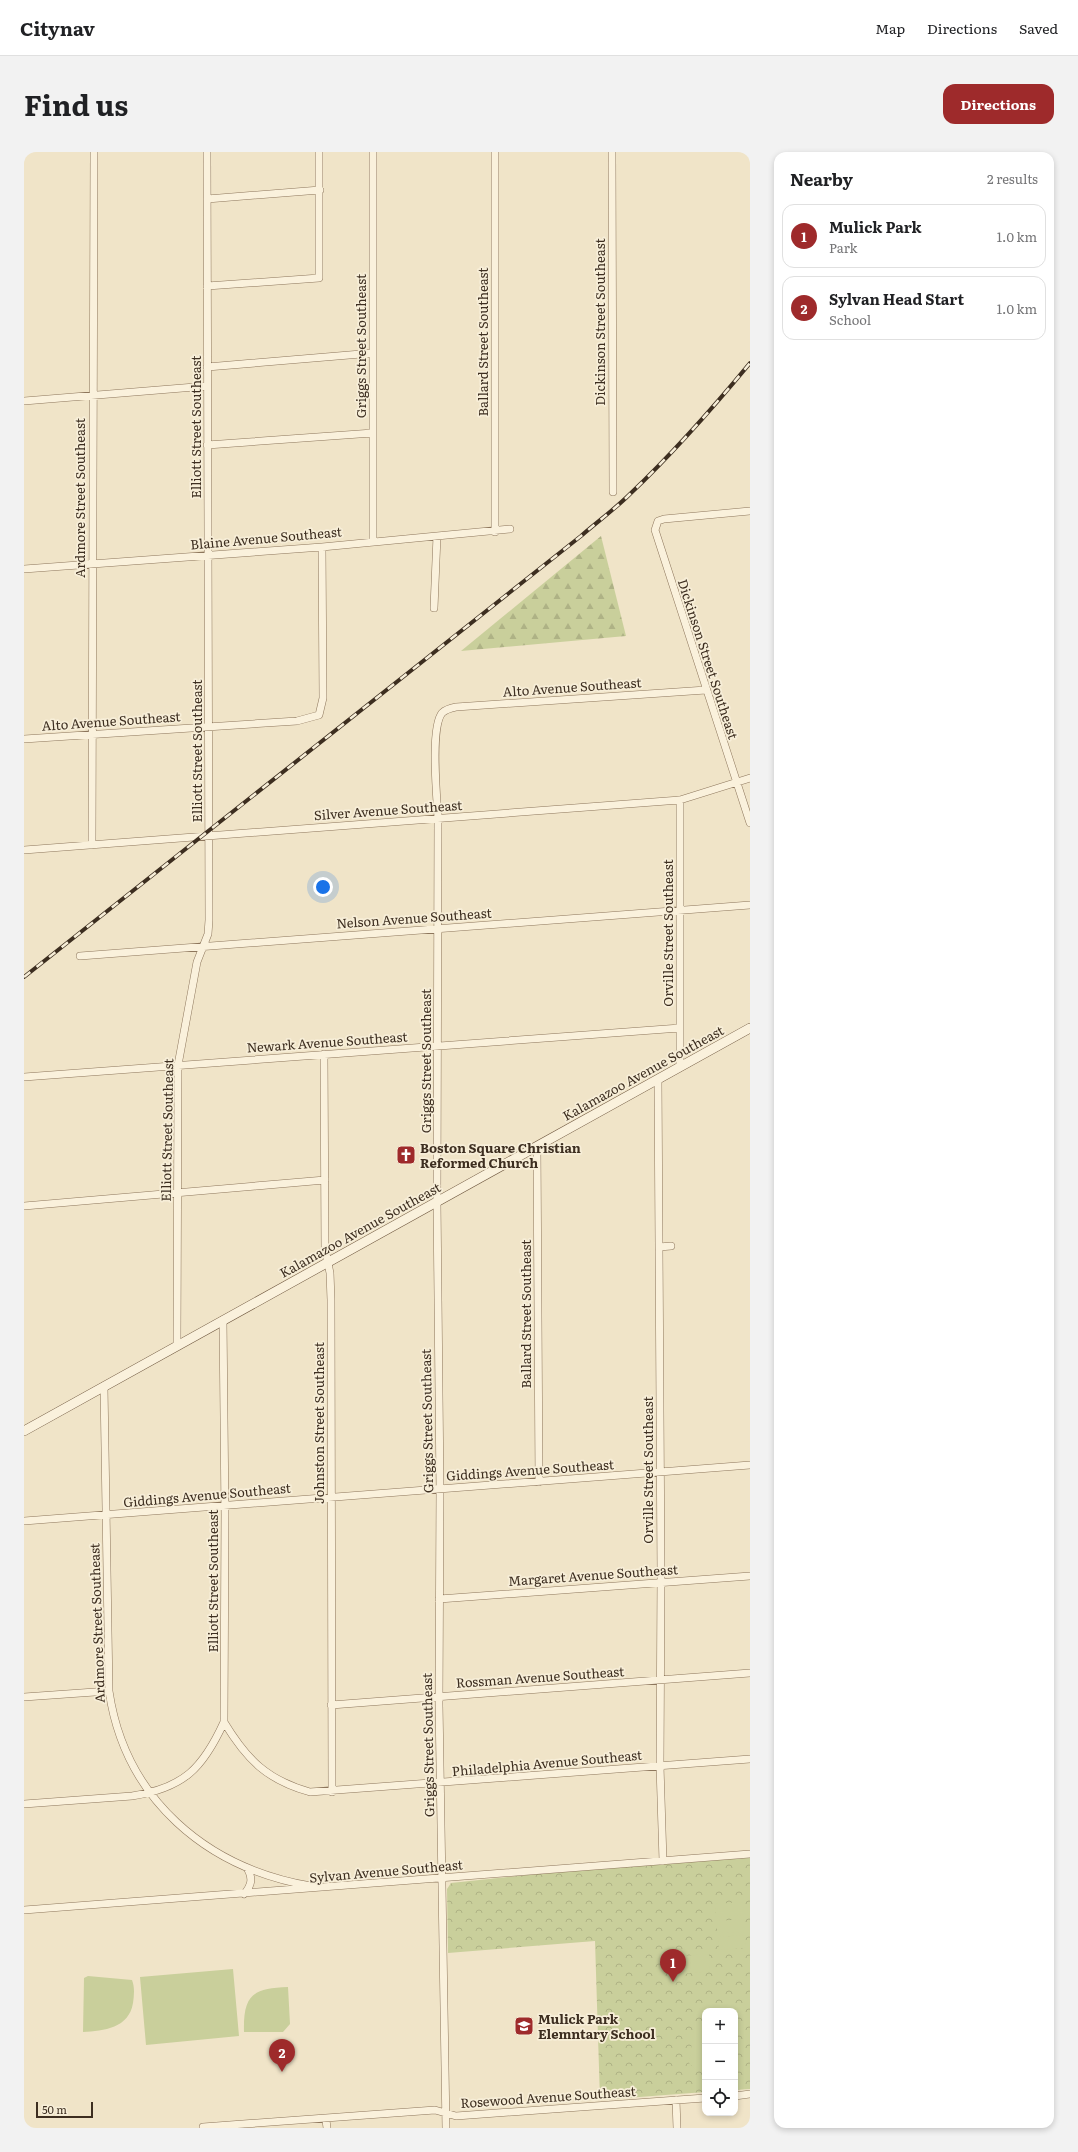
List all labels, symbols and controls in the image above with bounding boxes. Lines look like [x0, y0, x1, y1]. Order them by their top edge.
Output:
text: Citynav [20, 14, 95, 42]
text: Map [875, 18, 905, 38]
text: Directions [927, 18, 997, 38]
text: Saved [1019, 18, 1058, 38]
text: Find us [24, 83, 128, 125]
button: Directions [943, 84, 1054, 124]
text: Nearby [790, 166, 853, 191]
text: 2 results [987, 169, 1038, 188]
text: Mulick Park [829, 215, 922, 238]
text: 1 [801, 227, 807, 246]
text: 1.0 km [997, 227, 1037, 246]
street label: Dickinson Street Southeast [590, 238, 609, 406]
text: Park [829, 238, 858, 257]
street label: Ballard Street Southeast [473, 267, 492, 417]
street label: Griggs Street Southeast [351, 273, 370, 418]
text: Sylvan Head Start [829, 287, 964, 310]
text: 2 [801, 299, 807, 318]
text: 1.0 km [997, 299, 1037, 318]
text: School [829, 310, 871, 329]
street label: Elliott Street Southeast [186, 355, 205, 499]
street label: Ardmore Street Southeast [70, 417, 89, 578]
street label: Blaine Avenue Southeast [189, 521, 343, 554]
street label: Dickinson Street Southeast [674, 576, 744, 742]
street label: Alto Avenue Southeast [502, 672, 643, 701]
street label: Elliott Street Southeast [187, 679, 206, 823]
street label: Alto Avenue Southeast [41, 706, 182, 735]
street label: Silver Avenue Southeast [313, 795, 463, 824]
street label: Orville Street Southeast [658, 859, 677, 1007]
your location [313, 877, 333, 897]
street label: Nelson Avenue Southeast [336, 903, 493, 932]
street label: Griggs Street Southeast [416, 988, 435, 1133]
street label: Kalamazoo Avenue Southeast [559, 1020, 727, 1125]
street label: Newark Avenue Southeast [246, 1026, 409, 1057]
street label: Elliott Street Southeast [156, 1058, 177, 1202]
place label: Boston Square Christian Reformed Church [420, 1138, 581, 1172]
church icon: Boston Square Christian Reformed Church [395, 1144, 417, 1166]
street label: Kalamazoo Avenue Southeast [276, 1177, 444, 1282]
street label: Ballard Street Southeast [516, 1239, 535, 1389]
street label: Johnston Street Southeast [309, 1341, 328, 1504]
street label: Griggs Street Southeast [416, 1348, 437, 1493]
street label: Orville Street Southeast [638, 1396, 657, 1544]
street label: Giddings Avenue Southeast [445, 1454, 615, 1485]
street label: Giddings Avenue Southeast [122, 1478, 292, 1511]
street label: Elliott Street Southeast [203, 1509, 222, 1653]
street label: Ardmore Street Southeast [84, 1542, 109, 1703]
street label: Margaret Avenue Southeast [507, 1559, 679, 1590]
street label: Rossman Avenue Southeast [455, 1661, 626, 1692]
street label: Griggs Street Southeast [417, 1672, 438, 1817]
street label: Philadelphia Avenue Southeast [451, 1745, 644, 1780]
street label: Sylvan Avenue Southeast [308, 1854, 464, 1887]
pin: 1 [660, 1949, 686, 1982]
map controls [702, 2008, 738, 2116]
button: + [702, 2008, 738, 2044]
place label: Mulick Park Elemntary School [538, 2009, 656, 2043]
school or university icon: Mulick Park Elemntary School [513, 2015, 535, 2037]
pin: 2 [269, 2039, 295, 2072]
button: − [702, 2044, 738, 2080]
button: locate [702, 2080, 738, 2116]
street label: Rosewood Avenue Southeast [460, 2081, 637, 2112]
scale bar [36, 2100, 93, 2119]
text: 50 m [42, 2101, 67, 2117]

